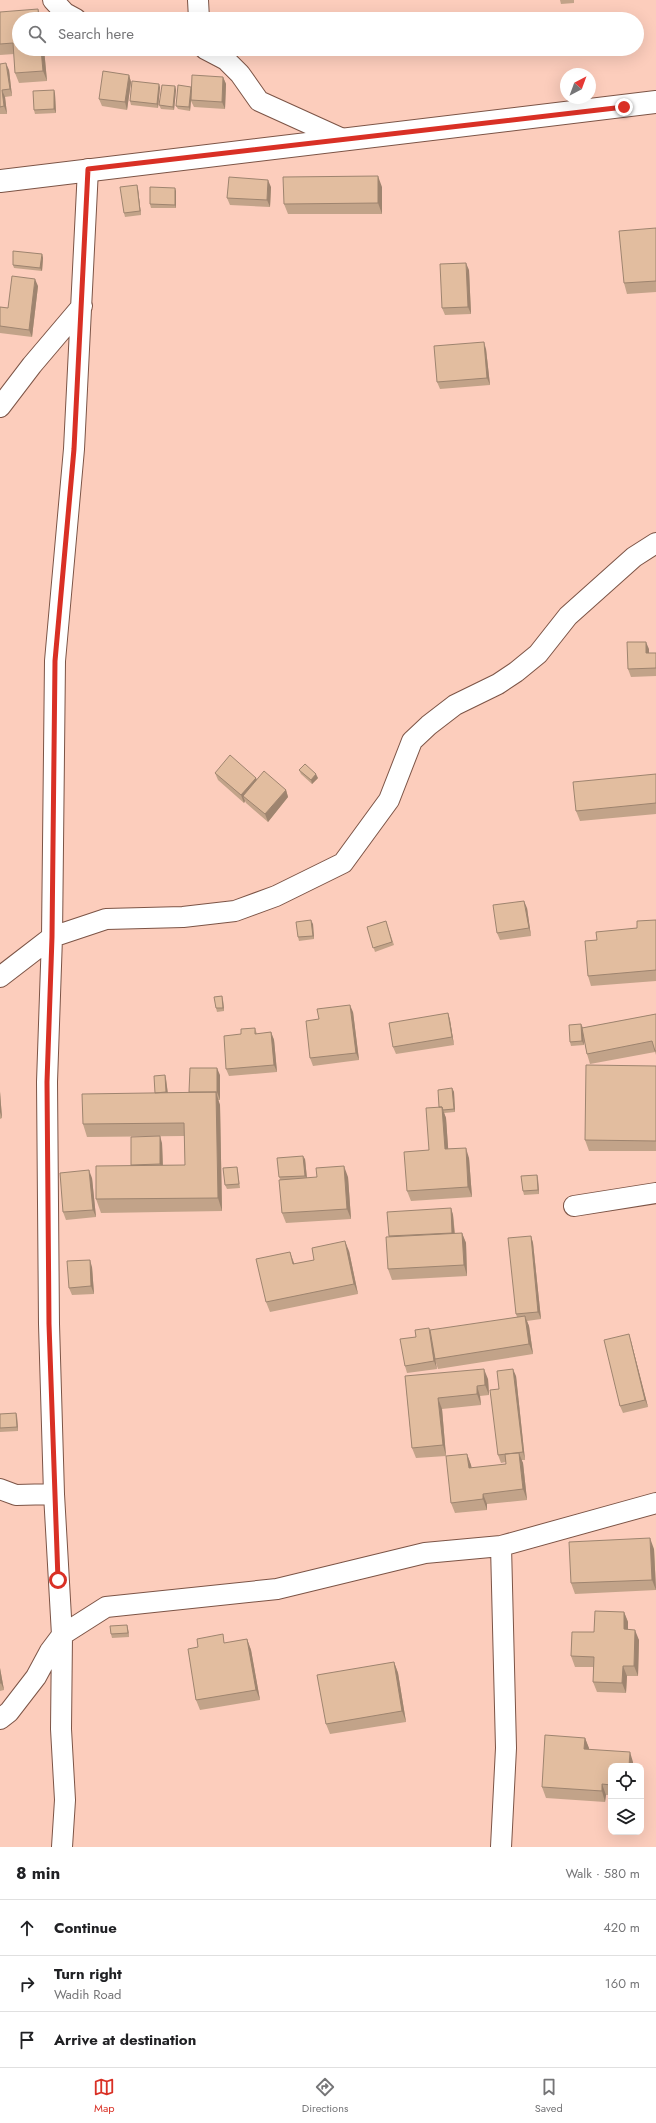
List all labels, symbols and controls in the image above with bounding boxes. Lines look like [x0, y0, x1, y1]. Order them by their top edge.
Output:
search box [12, 12, 644, 56]
icon: search [26, 23, 48, 45]
text: Search here [58, 23, 134, 45]
north arrow [560, 68, 596, 104]
route end [615, 98, 633, 116]
route start [49, 1571, 67, 1589]
map controls [608, 1763, 644, 1835]
button: locate [608, 1763, 644, 1799]
button: layers [608, 1799, 644, 1835]
text: 8 min [16, 1861, 60, 1885]
text: Walk · 580 m [565, 1864, 640, 1883]
icon: ahead [16, 1917, 38, 1939]
text: Continue [54, 1917, 117, 1939]
text: 420 m [603, 1918, 640, 1937]
text: Turn right [54, 1963, 122, 1985]
icon: right [16, 1973, 38, 1995]
text: 160 m [605, 1974, 640, 1993]
text: Wadih Road [54, 1985, 121, 2004]
icon: arrive [16, 2029, 38, 2051]
text: Arrive at destination [54, 2029, 196, 2051]
tab: Map [93, 2076, 115, 2116]
tab: Directions [302, 2076, 348, 2116]
tab: Saved [535, 2076, 563, 2116]

